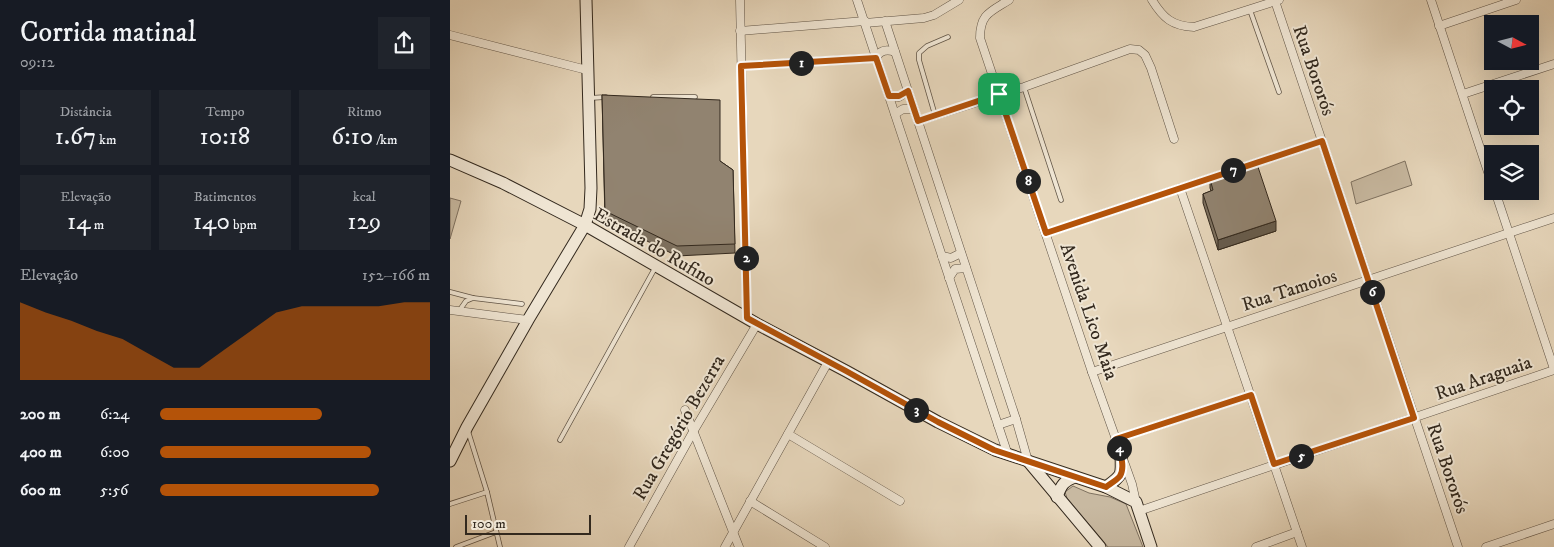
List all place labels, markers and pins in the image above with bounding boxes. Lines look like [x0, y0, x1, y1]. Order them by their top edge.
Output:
pin: 1 [788, 50, 814, 76]
pin [978, 73, 1020, 115]
pin: 7 [1220, 158, 1246, 182]
pin: 8 [1016, 168, 1040, 194]
pin: 2 [734, 246, 758, 270]
pin: 6 [1360, 280, 1384, 304]
pin: 3 [904, 398, 928, 422]
pin: 4 [1106, 436, 1132, 460]
pin: 5 [1288, 444, 1314, 468]

